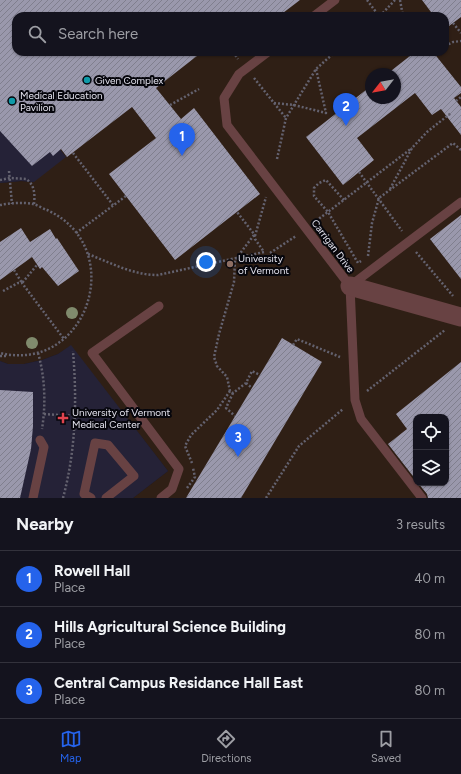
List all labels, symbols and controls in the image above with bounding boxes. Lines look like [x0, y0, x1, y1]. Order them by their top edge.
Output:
search box [12, 12, 449, 56]
icon: search [26, 23, 48, 45]
text: Search here [58, 25, 138, 43]
north arrow [365, 68, 401, 104]
place label: Given Complex [95, 74, 164, 87]
marker: Given Complex [82, 75, 92, 85]
place label: Medical Education Pavilion [20, 89, 103, 114]
pin: 2 [333, 93, 359, 126]
marker: Medical Education Pavilion [7, 96, 17, 106]
pin: 1 [169, 123, 195, 156]
street label: Carrigan Drive [309, 217, 358, 276]
your location [196, 252, 216, 272]
place label: University of Vermont [238, 252, 289, 277]
marker: University of Vermont [225, 259, 235, 269]
place label: University of Vermont Medical Center [72, 406, 171, 431]
marker: University of Vermont Medical Center [57, 412, 69, 424]
map controls [413, 414, 449, 486]
button: locate [413, 414, 449, 450]
pin: 3 [225, 424, 251, 457]
button: layers [413, 450, 449, 486]
text: Nearby [16, 514, 74, 534]
text: 3 results [396, 517, 445, 532]
text: Rowell Hall [54, 562, 130, 580]
text: 1 [26, 571, 32, 586]
text: 40 m [414, 571, 445, 586]
text: Place [54, 580, 85, 595]
text: Hills Agricultural Science Building [54, 618, 286, 636]
text: 2 [25, 627, 33, 642]
text: 80 m [414, 627, 445, 642]
text: Place [54, 636, 85, 651]
text: Central Campus Residance Hall East [54, 674, 303, 692]
text: 3 [25, 683, 33, 698]
text: 80 m [414, 683, 445, 698]
text: Place [54, 692, 85, 707]
tab: Map [60, 728, 82, 765]
tab: Directions [201, 728, 251, 765]
tab: Saved [371, 728, 401, 765]

